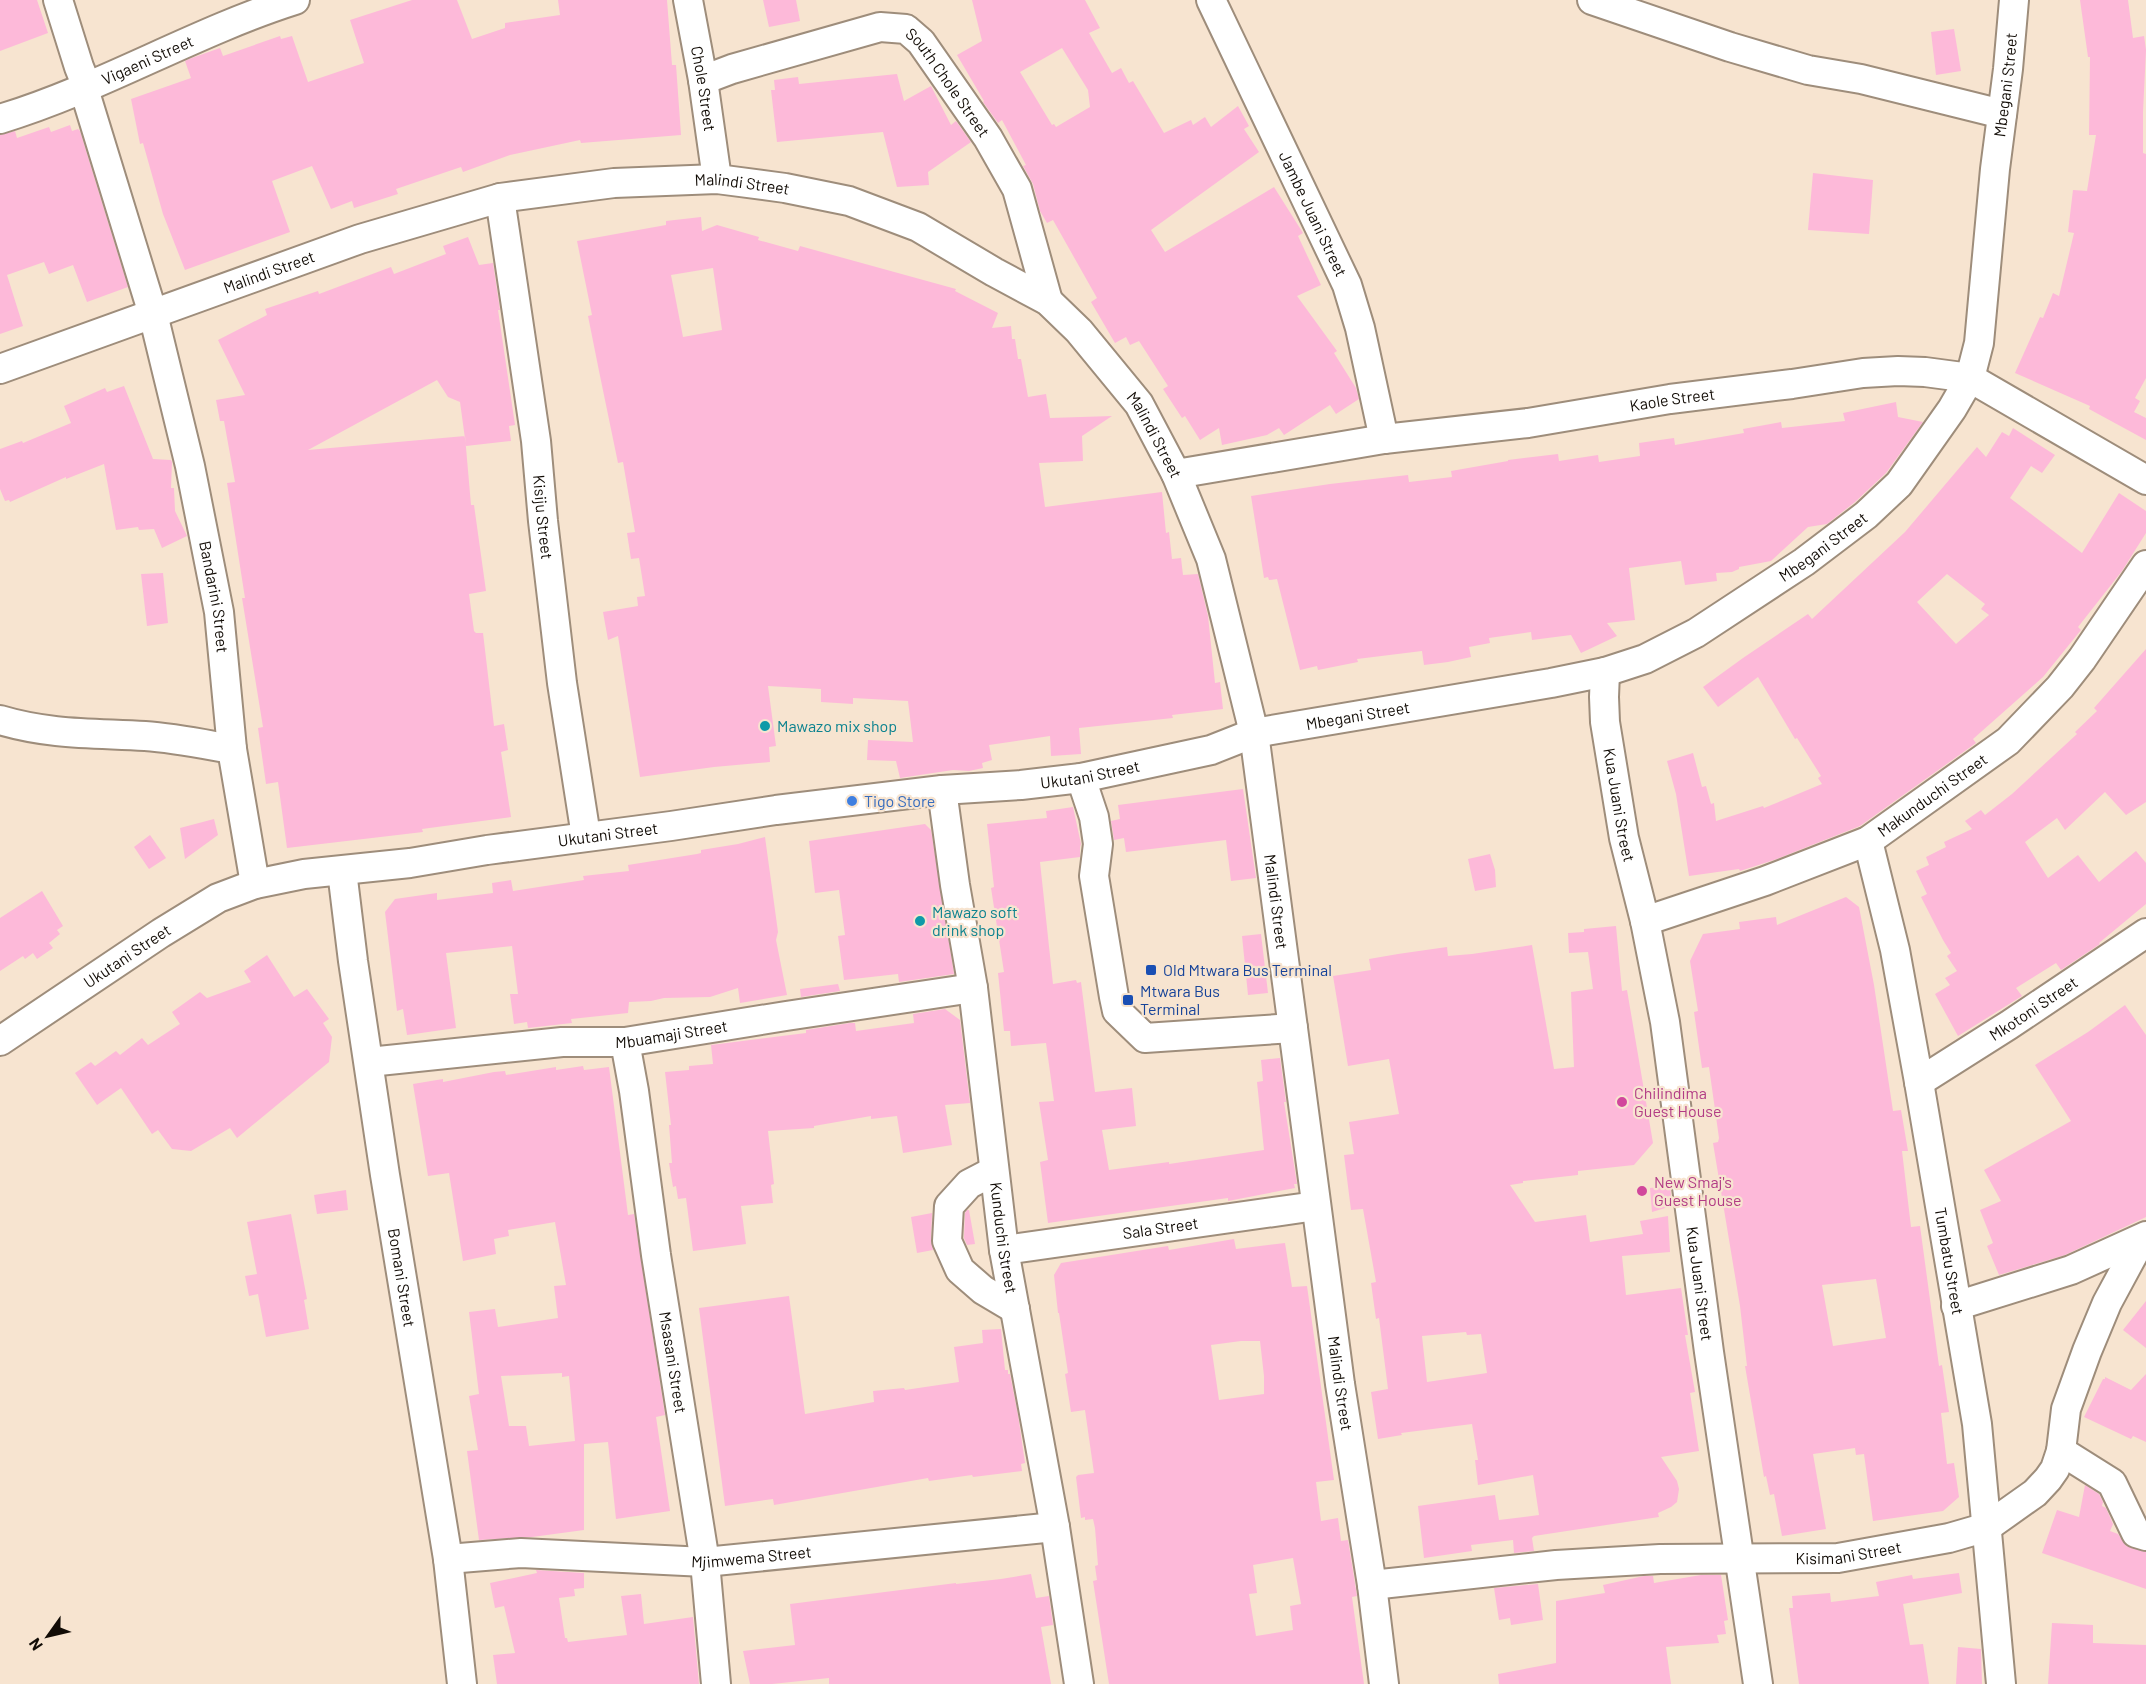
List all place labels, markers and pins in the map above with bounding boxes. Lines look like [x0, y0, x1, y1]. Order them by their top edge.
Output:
place label: Mawazo mix shop [777, 716, 897, 735]
marker: Mawazo mix shop [758, 719, 772, 733]
place label: Tigo Store [864, 791, 935, 810]
marker: Tigo Store [845, 794, 859, 808]
place label: Mawazo soft drink shop [932, 902, 1018, 939]
marker: Mawazo soft drink shop [913, 914, 927, 928]
place label: Old Mtwara Bus Terminal [1163, 960, 1332, 979]
marker: Old Mtwara Bus Terminal [1144, 963, 1158, 977]
place label: Mtwara Bus Terminal [1140, 981, 1220, 1018]
marker: Mtwara Bus Terminal [1121, 993, 1135, 1007]
place label: Chilindima Guest House [1634, 1083, 1721, 1120]
marker: Chilindima Guest House [1615, 1095, 1629, 1109]
place label: New Smaj's Guest House [1654, 1172, 1741, 1209]
marker: New Smaj's Guest House [1635, 1184, 1649, 1198]

